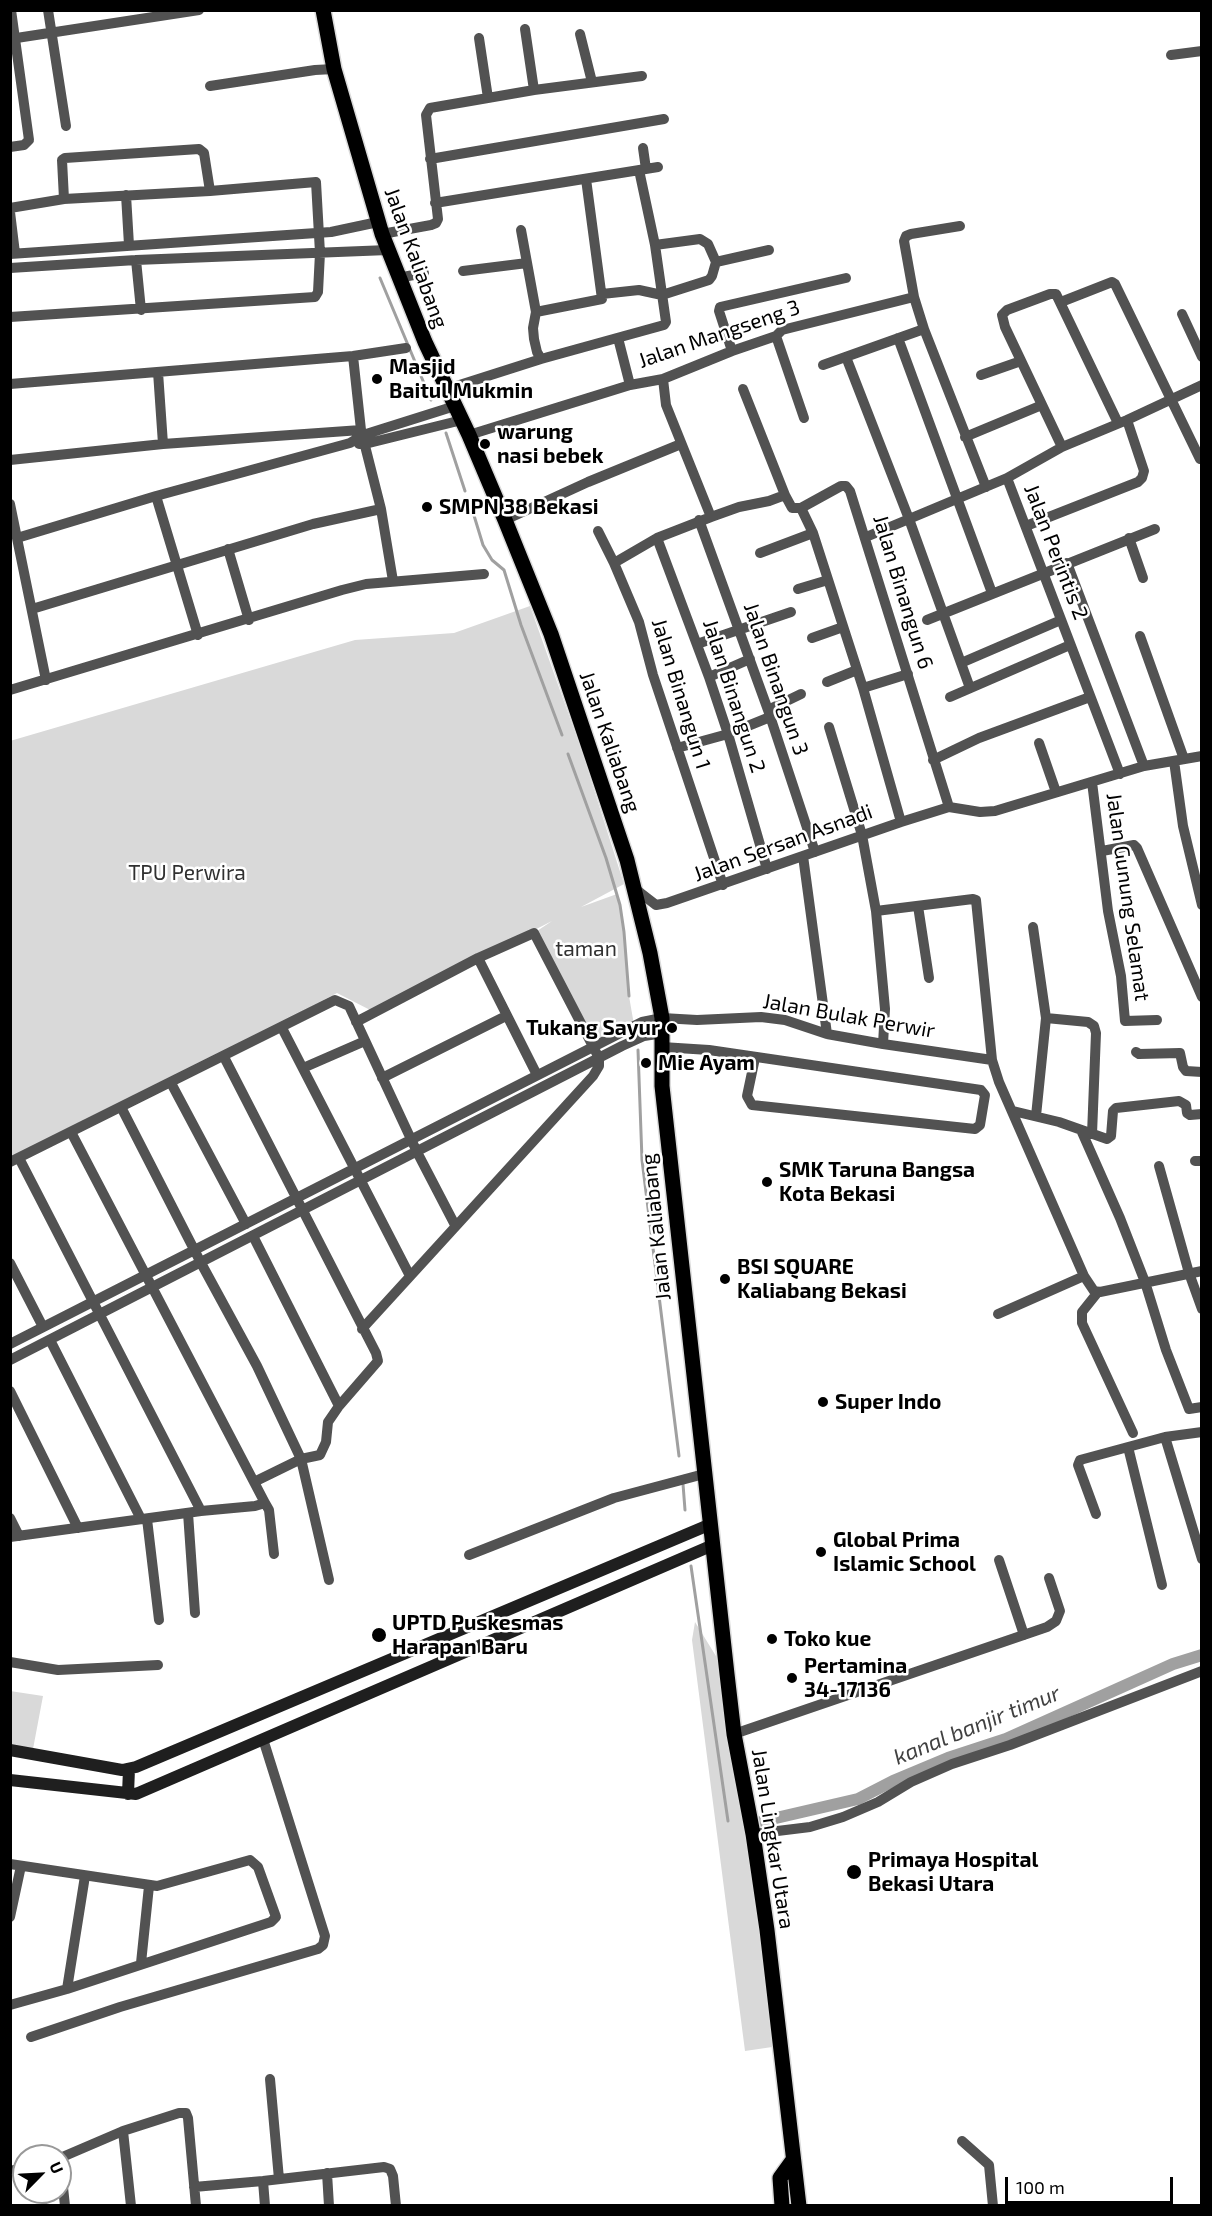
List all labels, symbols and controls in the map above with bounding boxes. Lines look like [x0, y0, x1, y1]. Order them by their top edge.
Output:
street label: Jalan Kaliabang [379, 184, 453, 332]
street label: Jalan Mangseng 3 [635, 295, 803, 373]
place label: Masjid Baitul Mukmin [389, 354, 533, 404]
marker: Masjid Baitul Mukmin [370, 372, 384, 386]
place label: warung nasi bebek [497, 419, 603, 469]
marker: warung nasi bebek [478, 437, 492, 451]
street label: Jalan Perintis 2 [1019, 481, 1093, 623]
place label: SMPN 38 Bekasi [439, 494, 599, 520]
marker: SMPN 38 Bekasi [420, 500, 434, 514]
street label: Jalan Binangun 6 [868, 512, 938, 672]
street label: Jalan Binangun 3 [738, 599, 814, 759]
street label: Jalan Binangun 1 [646, 616, 716, 772]
street label: Jalan Binangun 2 [697, 616, 771, 776]
street label: Jalan Kaliabang [574, 668, 646, 816]
street label: Jalan Gunung Selamat [1101, 791, 1155, 1003]
street label: Jalan Sersan Asnadi [690, 799, 876, 887]
park label: TPU Perwira [128, 860, 246, 886]
park label: taman [555, 936, 617, 962]
street label: Jalan Bulak Perwir [761, 988, 937, 1044]
place label: Tukang Sayur [526, 1015, 660, 1041]
marker: Tukang Sayur [665, 1021, 679, 1035]
place label: Mie Ayam [658, 1050, 755, 1076]
marker: Mie Ayam [639, 1056, 653, 1070]
street label: Jalan Kaliabang [636, 1152, 676, 1302]
place label: SMK Taruna Bangsa Kota Bekasi [779, 1157, 975, 1207]
marker: SMK Taruna Bangsa Kota Bekasi [760, 1175, 774, 1189]
place label: BSI SQUARE Kaliabang Bekasi [737, 1254, 907, 1304]
marker: BSI SQUARE Kaliabang Bekasi [718, 1272, 732, 1286]
place label: Super Indo [835, 1389, 941, 1415]
marker: Super Indo [816, 1395, 830, 1409]
place label: Global Prima Islamic School [833, 1527, 976, 1577]
marker: Global Prima Islamic School [814, 1545, 828, 1559]
place label: UPTD Puskesmas Harapan Baru [392, 1610, 563, 1660]
marker: UPTD Puskesmas Harapan Baru [370, 1626, 388, 1644]
place label: Toko kue [784, 1626, 871, 1652]
marker: Toko kue [765, 1632, 779, 1646]
place label: Pertamina 34-17136 [804, 1653, 907, 1703]
marker: Pertamina 34-17136 [785, 1671, 799, 1685]
water label: kanal banjir timur [890, 1680, 1064, 1770]
street label: Jalan Lingkar Utara [746, 1747, 800, 1931]
place label: Primaya Hospital Bekasi Utara [868, 1847, 1038, 1897]
marker: Primaya Hospital Bekasi Utara [845, 1863, 863, 1881]
north arrow [12, 2144, 72, 2204]
text: U [46, 2158, 68, 2176]
scale bar [1008, 2165, 1176, 2203]
text: 100 m [1016, 2176, 1065, 2198]

